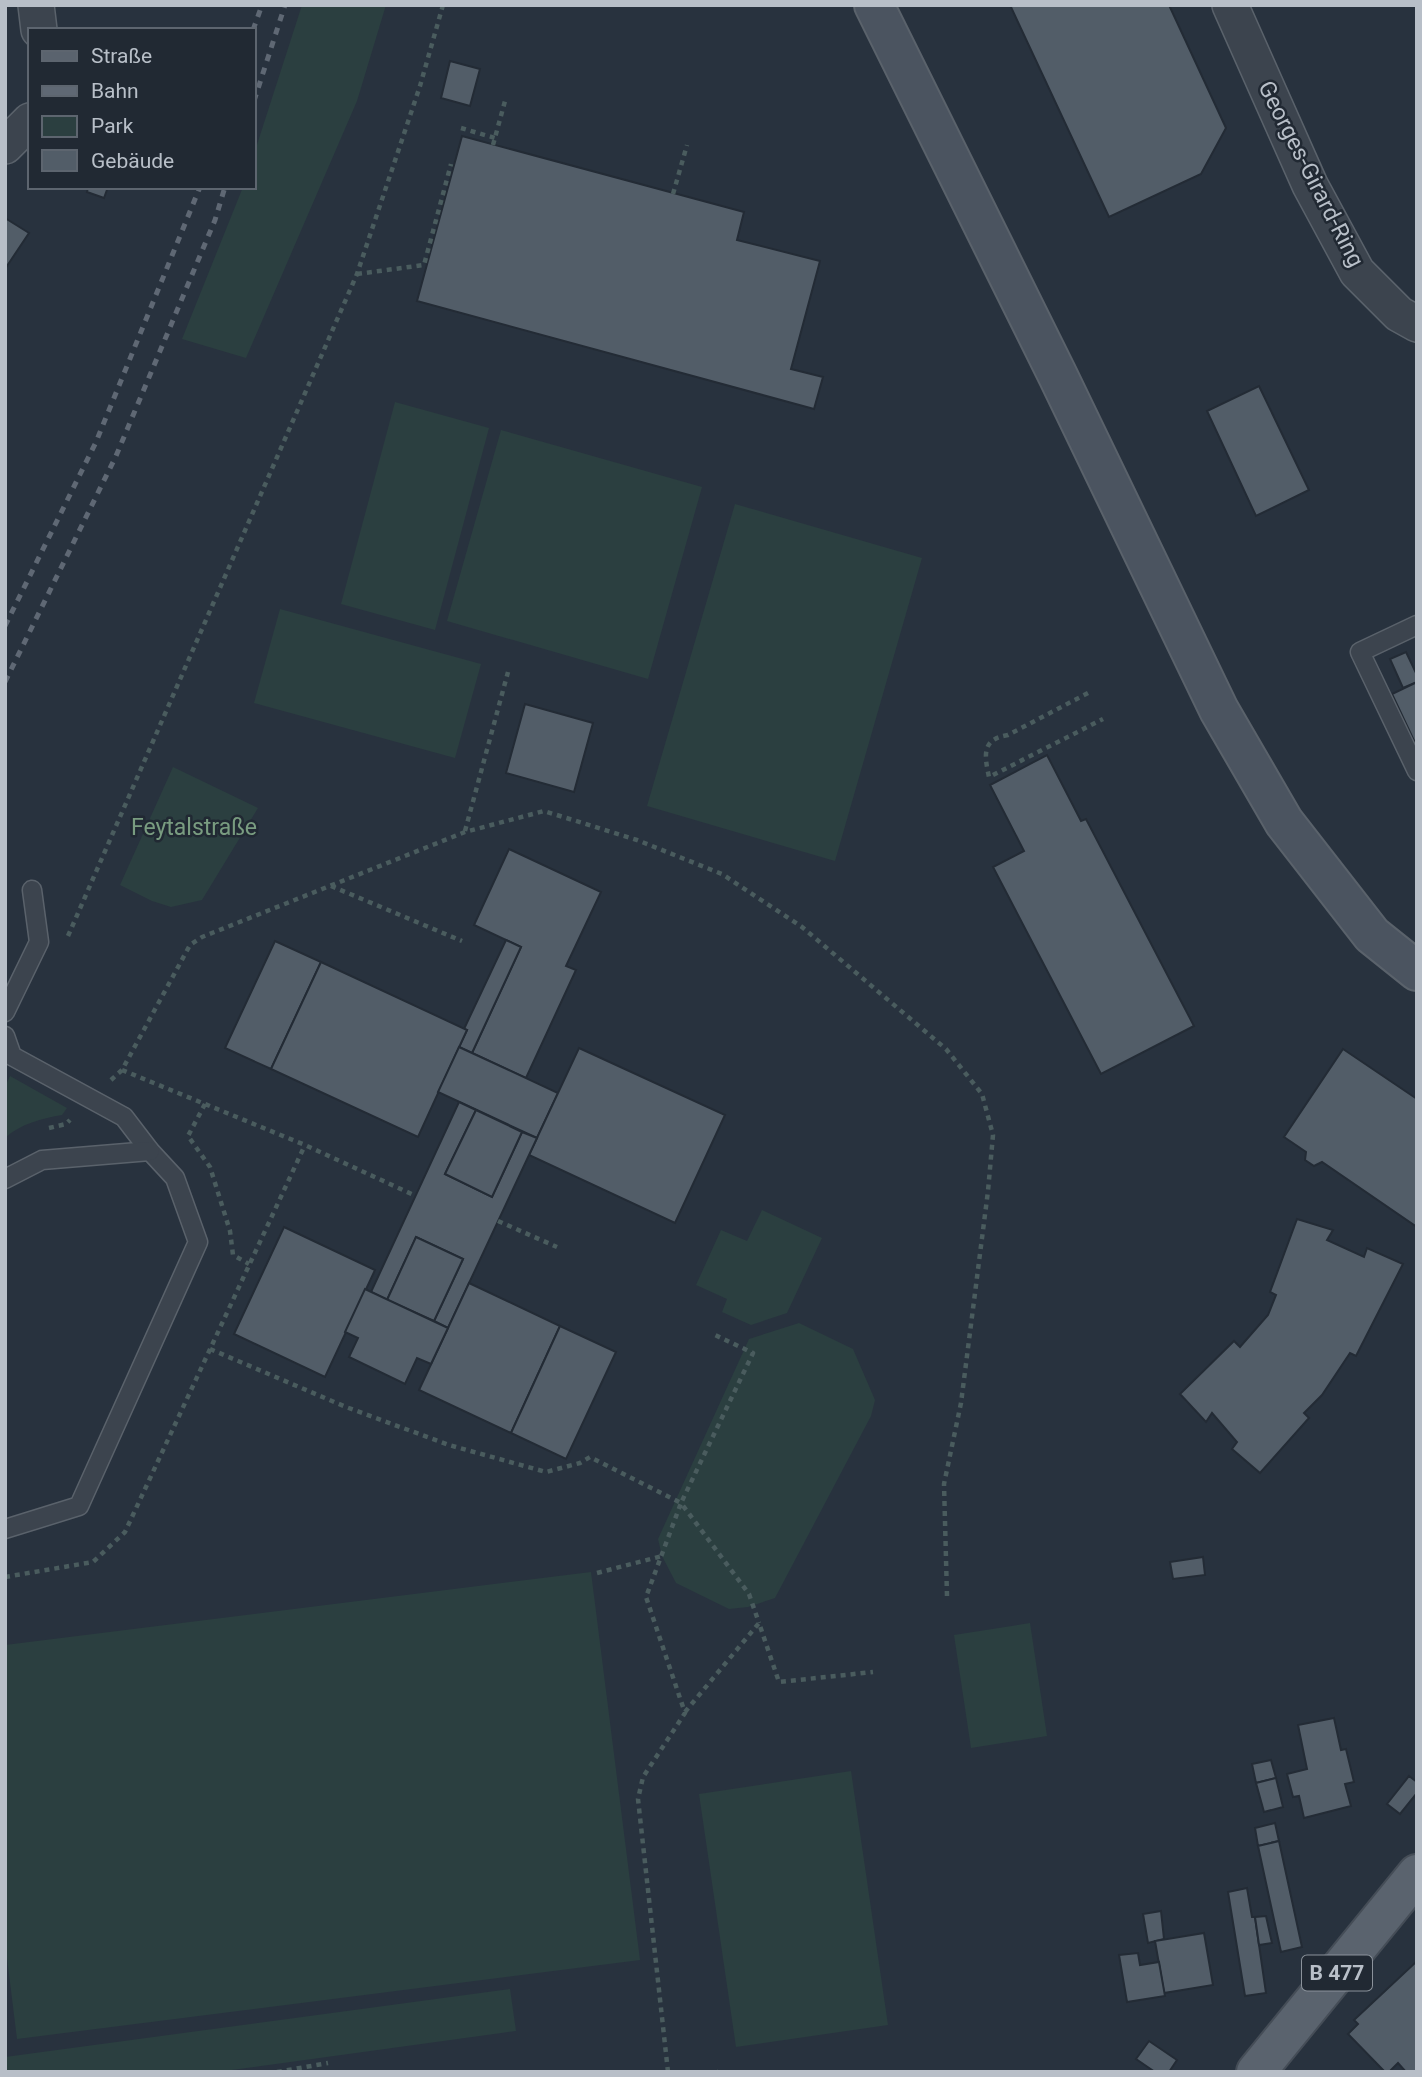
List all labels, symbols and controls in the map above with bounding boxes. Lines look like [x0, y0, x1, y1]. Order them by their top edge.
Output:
legend [28, 28, 256, 189]
text: Straße [91, 44, 152, 68]
street label: Georges-Girard-Ring [1252, 76, 1370, 272]
text: Bahn [91, 79, 139, 103]
text: Park [91, 114, 134, 138]
text: Gebäude [91, 149, 174, 173]
park label: Feytalstraße [131, 814, 257, 841]
road number: B 477 [1302, 1955, 1372, 1990]

